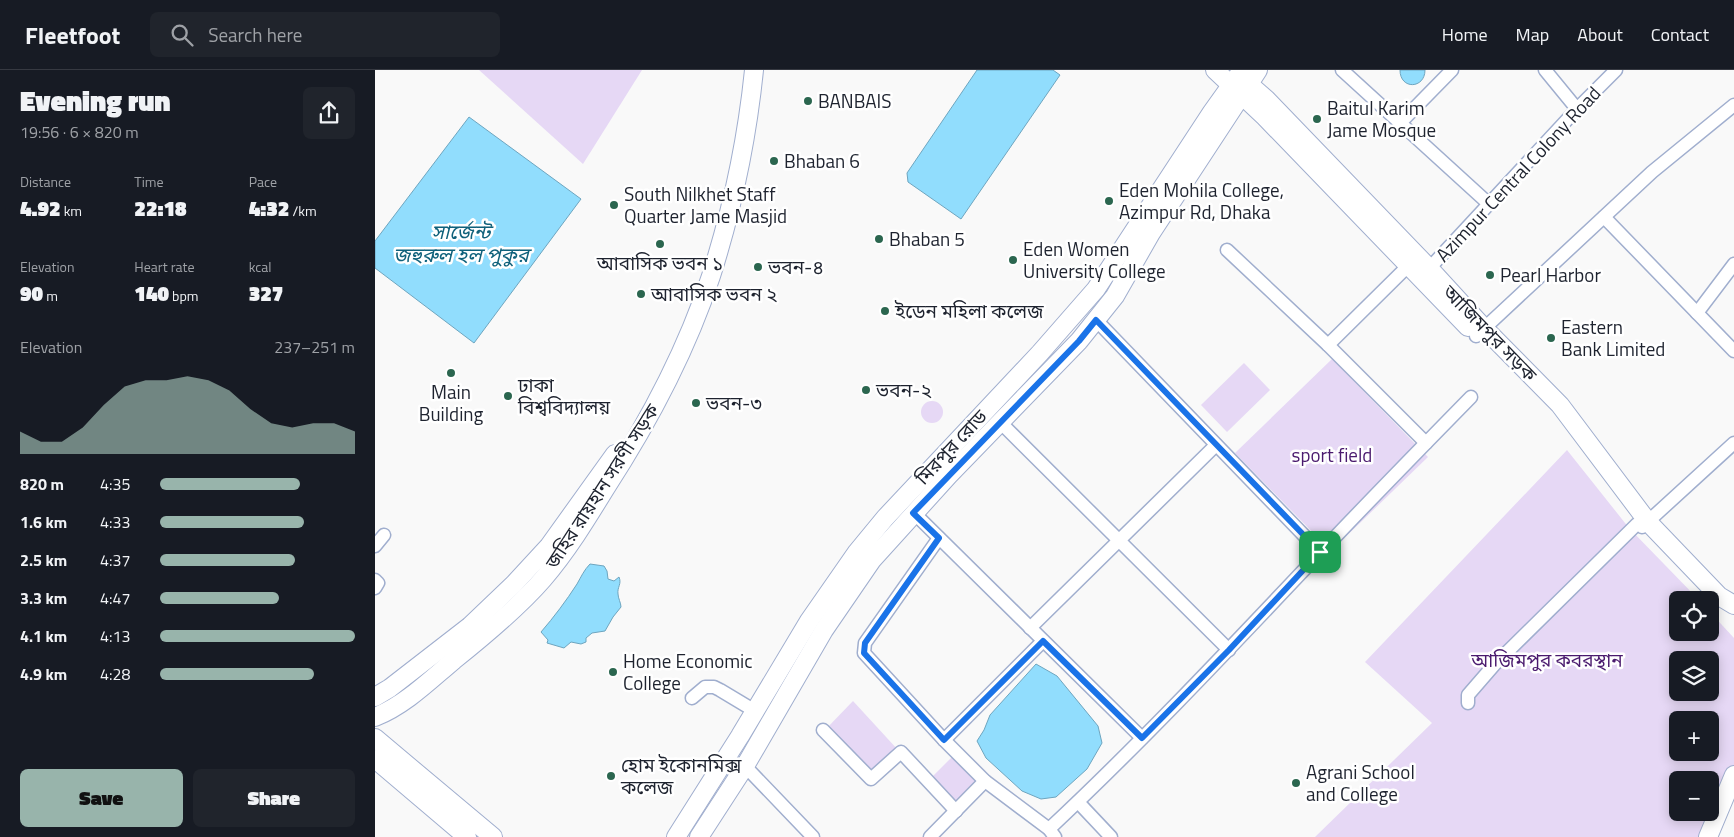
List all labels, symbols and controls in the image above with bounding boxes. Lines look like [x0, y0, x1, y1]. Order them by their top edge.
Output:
search box [150, 12, 500, 57]
text: Fleetfoot [25, 17, 120, 53]
text: Search here [208, 20, 302, 49]
icon: search [168, 21, 196, 49]
text: Home [1442, 21, 1488, 48]
text: Map [1516, 21, 1549, 48]
text: About [1577, 21, 1623, 48]
text: Contact [1651, 21, 1709, 48]
text: Evening run [20, 79, 171, 122]
street label: Azimpur Central Colony Road [1428, 79, 1607, 268]
place label: BANBAIS [818, 86, 892, 115]
button: share [303, 87, 355, 139]
place label: Baitul Karim Jame Mosque [1327, 93, 1436, 144]
marker: BANBAIS [802, 95, 814, 107]
marker: Baitul Karim Jame Mosque [1311, 113, 1323, 125]
text: 19:56 · 6 × 820 m [20, 120, 139, 144]
place label: Bhaban 6 [784, 146, 860, 175]
marker: Bhaban 6 [768, 155, 780, 167]
text: Distance [20, 171, 71, 192]
text: Time [134, 171, 164, 192]
text: Pace [249, 171, 277, 192]
place label: Eden Mohila College, Azimpur Rd, Dhaka [1119, 175, 1284, 226]
place label: South Nilkhet Staff Quarter Jame Masjid [624, 179, 787, 230]
text: 4.92 [20, 192, 61, 224]
text: 22:18 [134, 192, 187, 224]
text: 4:32 [249, 192, 289, 224]
marker: Eden Mohila College, Azimpur Rd, Dhaka [1103, 195, 1115, 207]
marker: South Nilkhet Staff Quarter Jame Masjid [608, 199, 620, 211]
text: km [61, 200, 82, 221]
text: /km [289, 200, 317, 221]
water label: সার্জেন্ট জহুরুল হল পুকুর [393, 216, 533, 270]
place label: Bhaban 5 [889, 224, 965, 253]
marker: Bhaban 5 [873, 233, 885, 245]
place label: Eden Women University College [1023, 234, 1166, 285]
marker: আবাসিক ভবন ১ [654, 238, 666, 250]
place label: আবাসিক ভবন ১ [596, 248, 723, 277]
place label: ভবন-৪ [767, 252, 824, 281]
marker: Eden Women University College [1007, 254, 1019, 266]
text: Elevation [20, 256, 74, 277]
text: Heart rate [134, 256, 194, 277]
text: kcal [249, 256, 272, 277]
place label: Pearl Harbor [1500, 260, 1601, 289]
marker: ভবন-৪ [752, 261, 764, 273]
marker: Pearl Harbor [1484, 269, 1496, 281]
text: 90 [20, 277, 43, 309]
text: 140 [134, 277, 169, 309]
text: 327 [249, 277, 283, 309]
street label: আজিমপুর সড়ক [1436, 277, 1545, 388]
place label: আবাসিক ভবন ২ [650, 279, 777, 308]
text: m [43, 285, 58, 306]
text: bpm [169, 285, 199, 306]
marker: আবাসিক ভবন ২ [635, 288, 647, 300]
place label: ইডেন মহিলা কলেজ [894, 296, 1044, 325]
marker: ইডেন মহিলা কলেজ [879, 305, 891, 317]
place label: Eastern Bank Limited [1561, 312, 1665, 363]
marker: Eastern Bank Limited [1545, 332, 1557, 344]
text: Elevation [20, 335, 82, 359]
text: 237–251 m [274, 335, 355, 359]
marker: Main Building [445, 367, 457, 379]
place label: ঢাকা বিশ্ববিদ্যালয় [517, 370, 611, 421]
place label: ভবন-২ [875, 375, 932, 404]
place label: Main Building [419, 377, 483, 428]
marker: ভবন-২ [860, 384, 872, 396]
place label: ভবন-৩ [705, 388, 762, 417]
marker: ঢাকা বিশ্ববিদ্যালয় [502, 390, 514, 402]
street label: জহির রায়হান সরণী সড়ক [537, 397, 666, 575]
marker: ভবন-৩ [690, 397, 702, 409]
street label: মিরপুর রোড [907, 402, 994, 492]
park label: sport field [1292, 440, 1372, 469]
text: 820 m [20, 472, 64, 496]
text: 4:35 [100, 472, 130, 496]
text: 1.6 km [20, 510, 67, 534]
text: 4:33 [100, 510, 130, 534]
pin [1299, 531, 1341, 573]
icon: arrive [1306, 538, 1334, 566]
text: 2.5 km [20, 548, 67, 572]
text: 4:37 [100, 548, 130, 572]
text: 3.3 km [20, 586, 67, 610]
text: 4:47 [100, 586, 130, 610]
map controls [1669, 591, 1719, 821]
button: locate [1669, 591, 1719, 641]
text: 4.1 km [20, 624, 67, 648]
text: 4:13 [100, 624, 130, 648]
park label: আজিমপুর কবরস্থান [1470, 645, 1623, 674]
place label: Home Economic College [623, 646, 753, 697]
button: layers [1669, 651, 1719, 701]
text: 4.9 km [20, 662, 67, 686]
text: 4:28 [100, 662, 130, 686]
marker: Home Economic College [607, 666, 619, 678]
button: + [1669, 711, 1719, 761]
place label: হোম ইকোনমিক্স কলেজ [620, 750, 742, 801]
place label: Agrani School and College [1306, 757, 1415, 808]
button: Save [20, 769, 183, 827]
button: Share [193, 769, 355, 827]
marker: হোম ইকোনমিক্স কলেজ [605, 770, 617, 782]
button: − [1669, 771, 1719, 821]
marker: Agrani School and College [1290, 777, 1302, 789]

